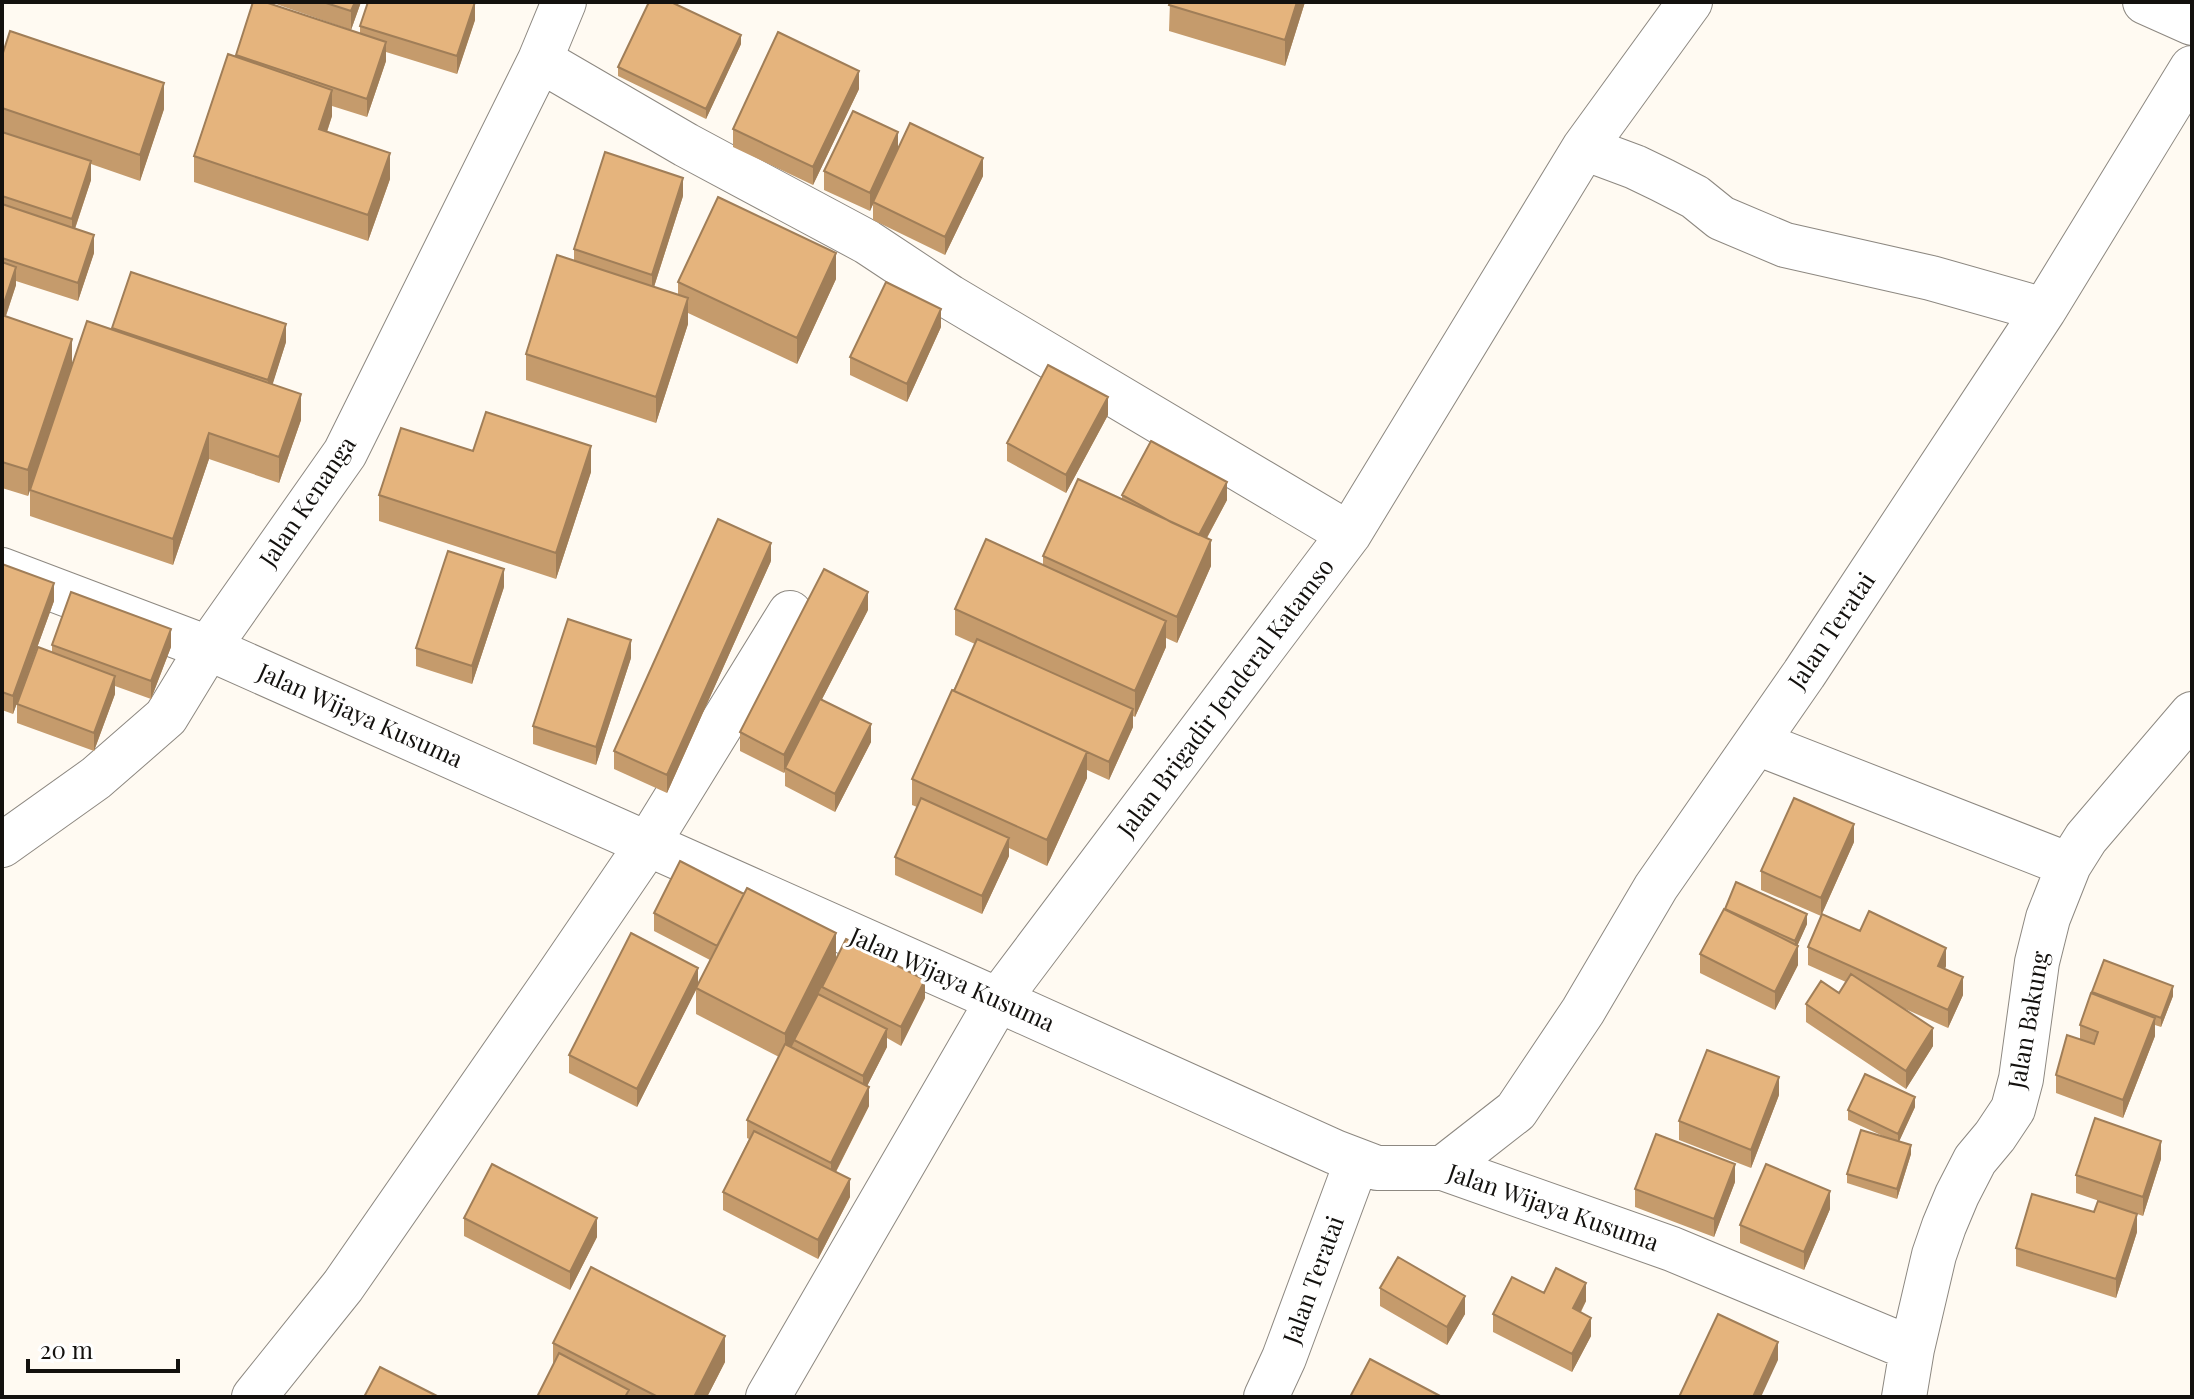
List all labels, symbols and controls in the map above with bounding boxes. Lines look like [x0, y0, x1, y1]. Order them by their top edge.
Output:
street label: Jalan Kenanga [250, 429, 362, 573]
street label: Jalan Brigadir Jenderal Katamso [1108, 551, 1340, 843]
street label: Jalan Teratai [1779, 565, 1881, 695]
street label: Jalan Wijaya Kusuma [252, 654, 468, 774]
street label: Jalan Wijaya Kusuma [844, 918, 1060, 1038]
street label: Jalan Bakung [1999, 948, 2055, 1092]
street label: Jalan Wijaya Kusuma [1443, 1155, 1663, 1257]
street label: Jalan Teratai [1274, 1211, 1350, 1349]
scale bar [28, 1323, 178, 1373]
text: 20 m [40, 1333, 93, 1365]

